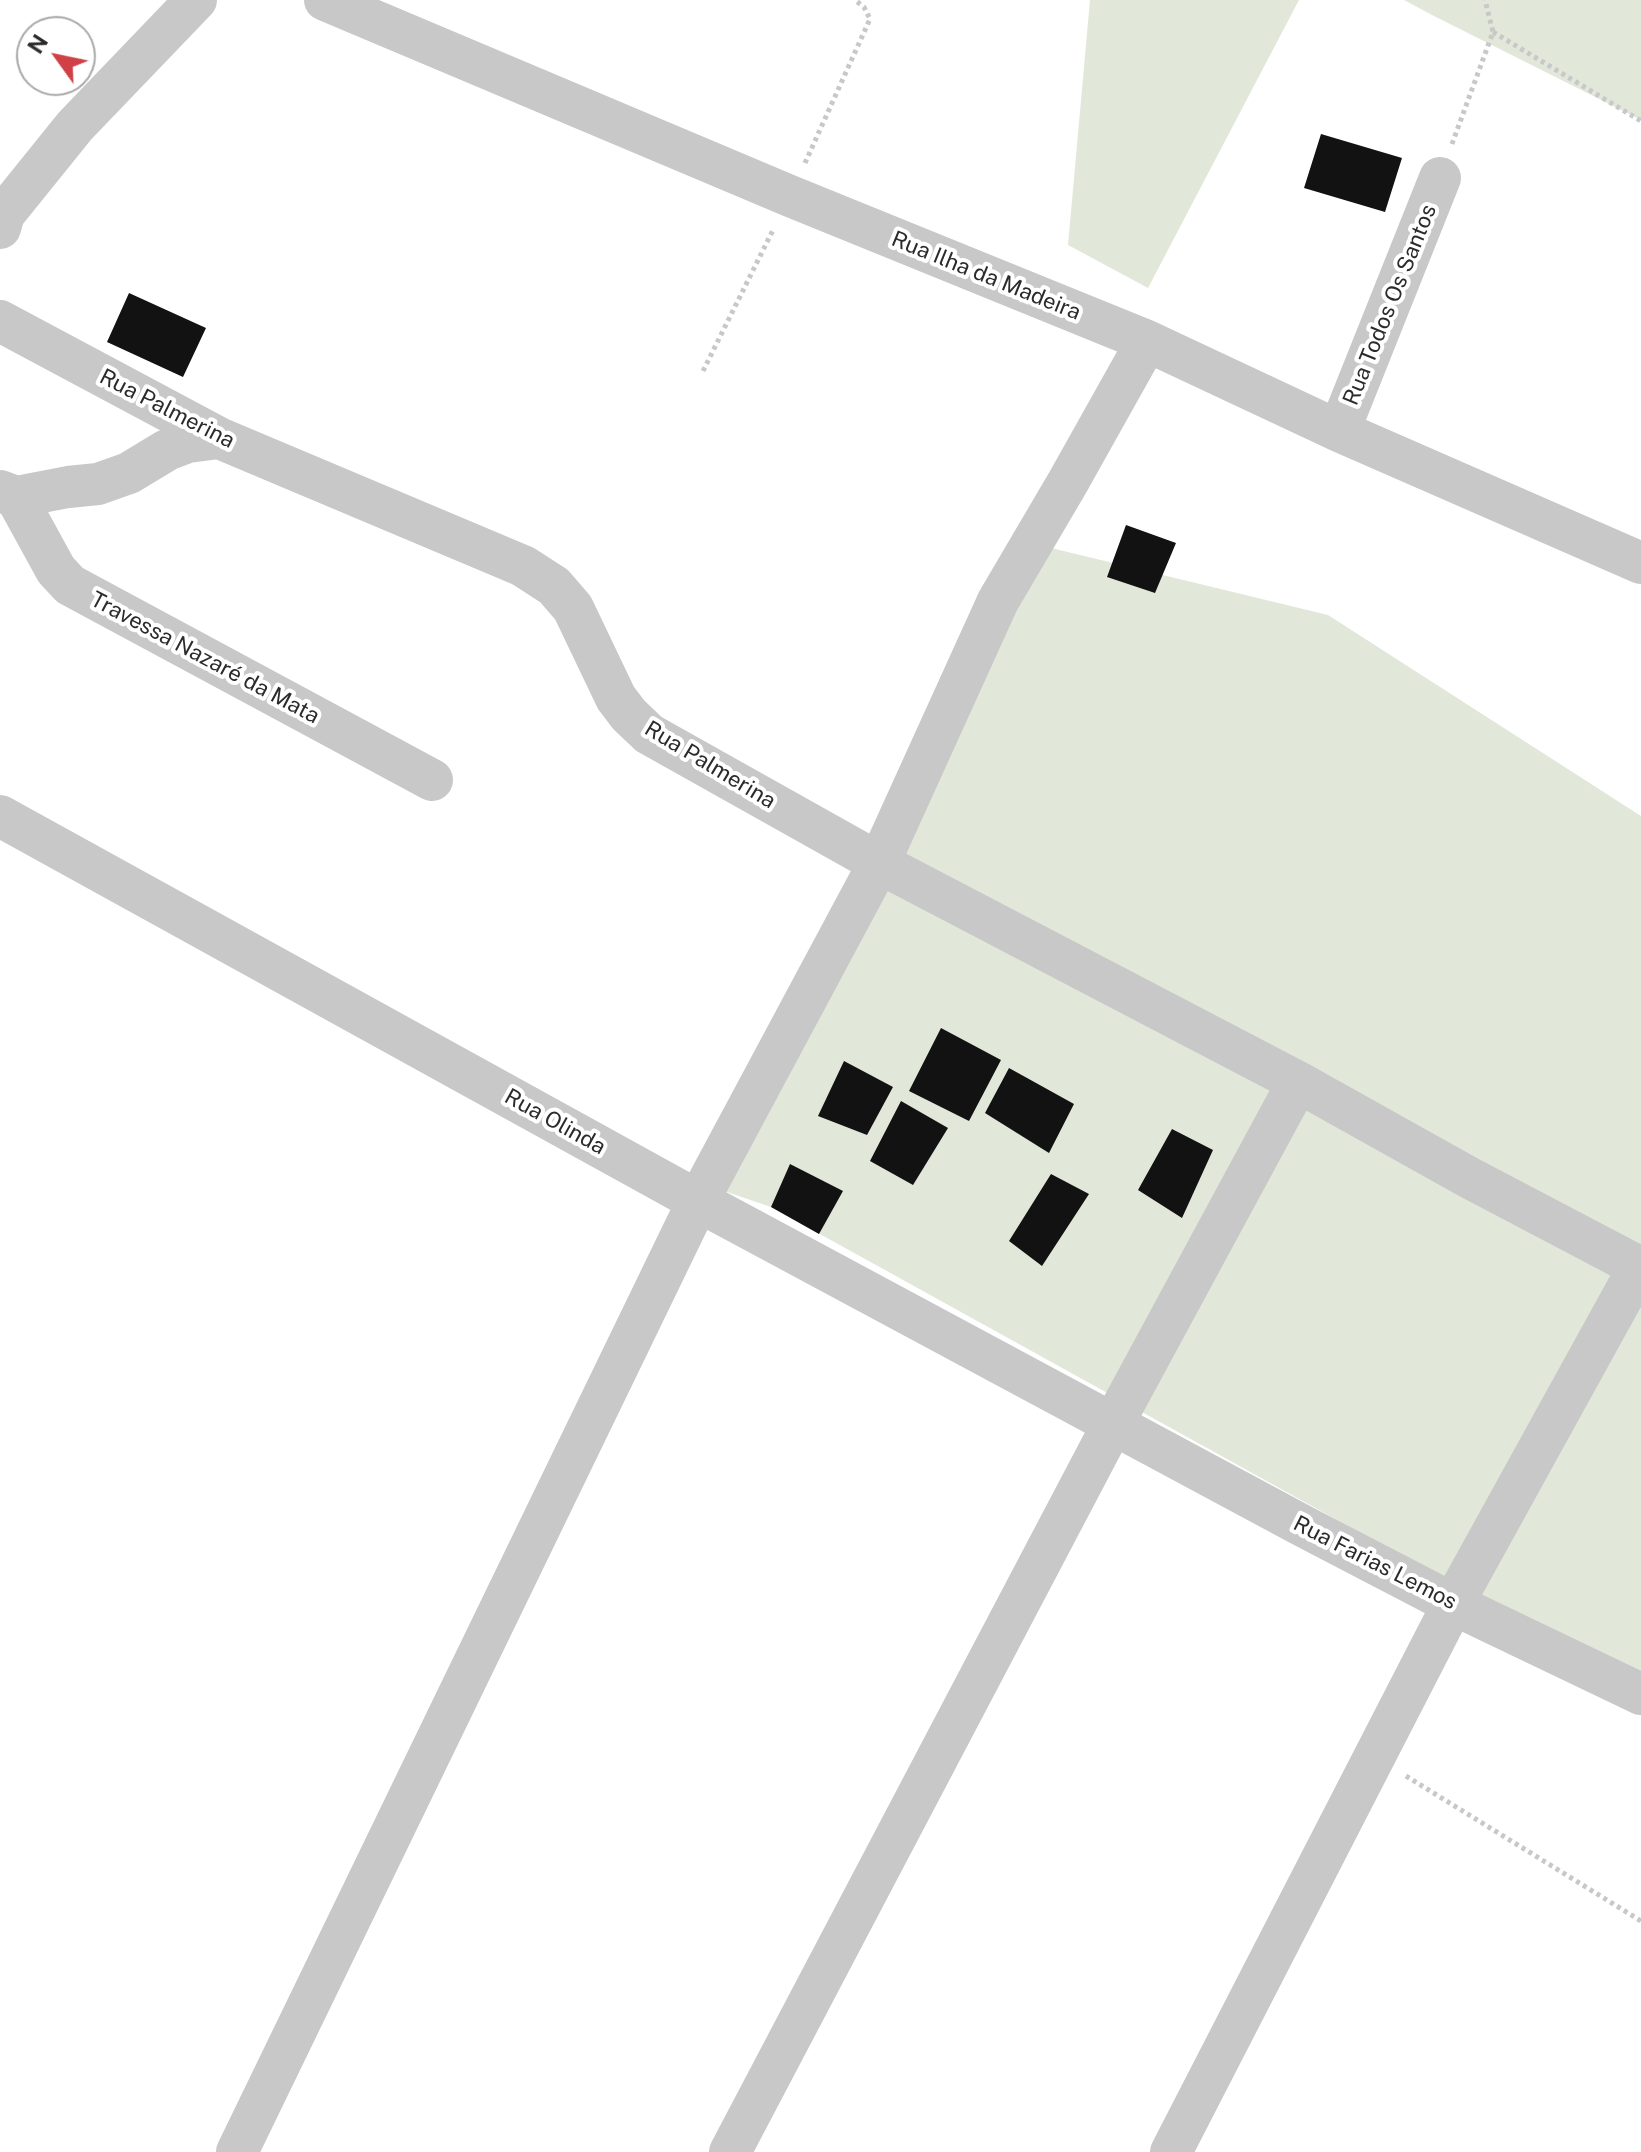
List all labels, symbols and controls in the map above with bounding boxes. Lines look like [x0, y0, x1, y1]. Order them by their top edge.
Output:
north arrow [16, 16, 96, 96]
text: N [22, 30, 53, 58]
street label: Rua Todos Os Santos [1338, 201, 1442, 409]
street label: Rua Ilha da Madeira [888, 226, 1084, 326]
street label: Rua Palmerina [95, 364, 239, 454]
street label: Travessa Nazaré da Mata [86, 586, 324, 730]
street label: Rua Palmerina [640, 716, 780, 814]
street label: Rua Olinda [500, 1084, 610, 1160]
street label: Rua Farias Lemos [1289, 1510, 1461, 1616]

